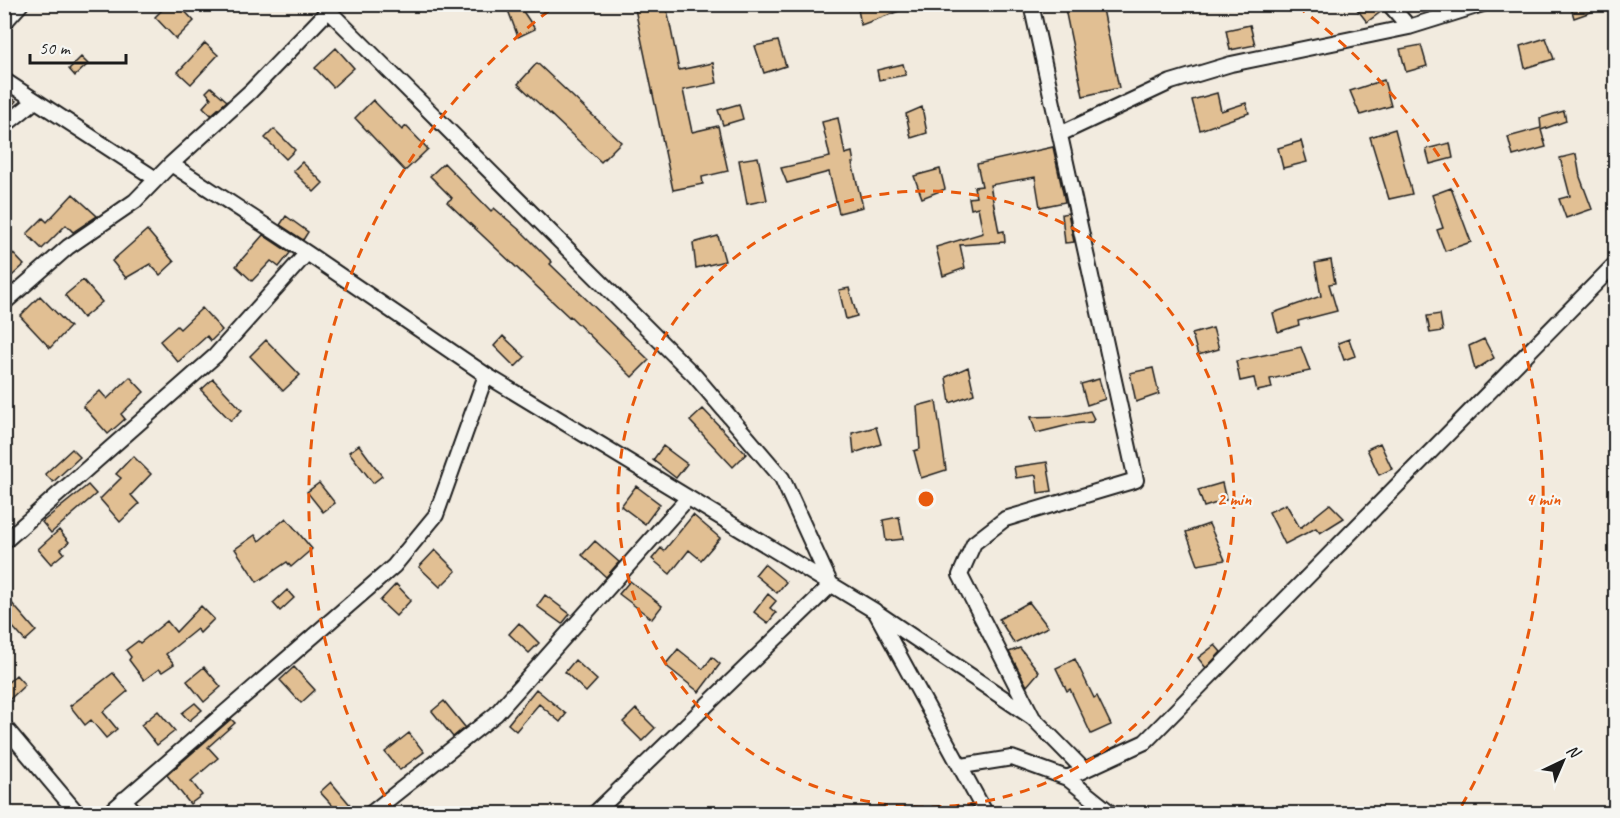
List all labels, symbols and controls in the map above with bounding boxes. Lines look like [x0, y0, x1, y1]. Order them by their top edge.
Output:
scale bar [30, 27, 126, 65]
text: 50 m [39, 37, 72, 59]
text: 2 min [1217, 488, 1252, 510]
text: 4 min [1526, 488, 1561, 510]
centre of rings [916, 489, 936, 509]
north arrow [1533, 731, 1593, 791]
text: N [1562, 740, 1585, 764]

